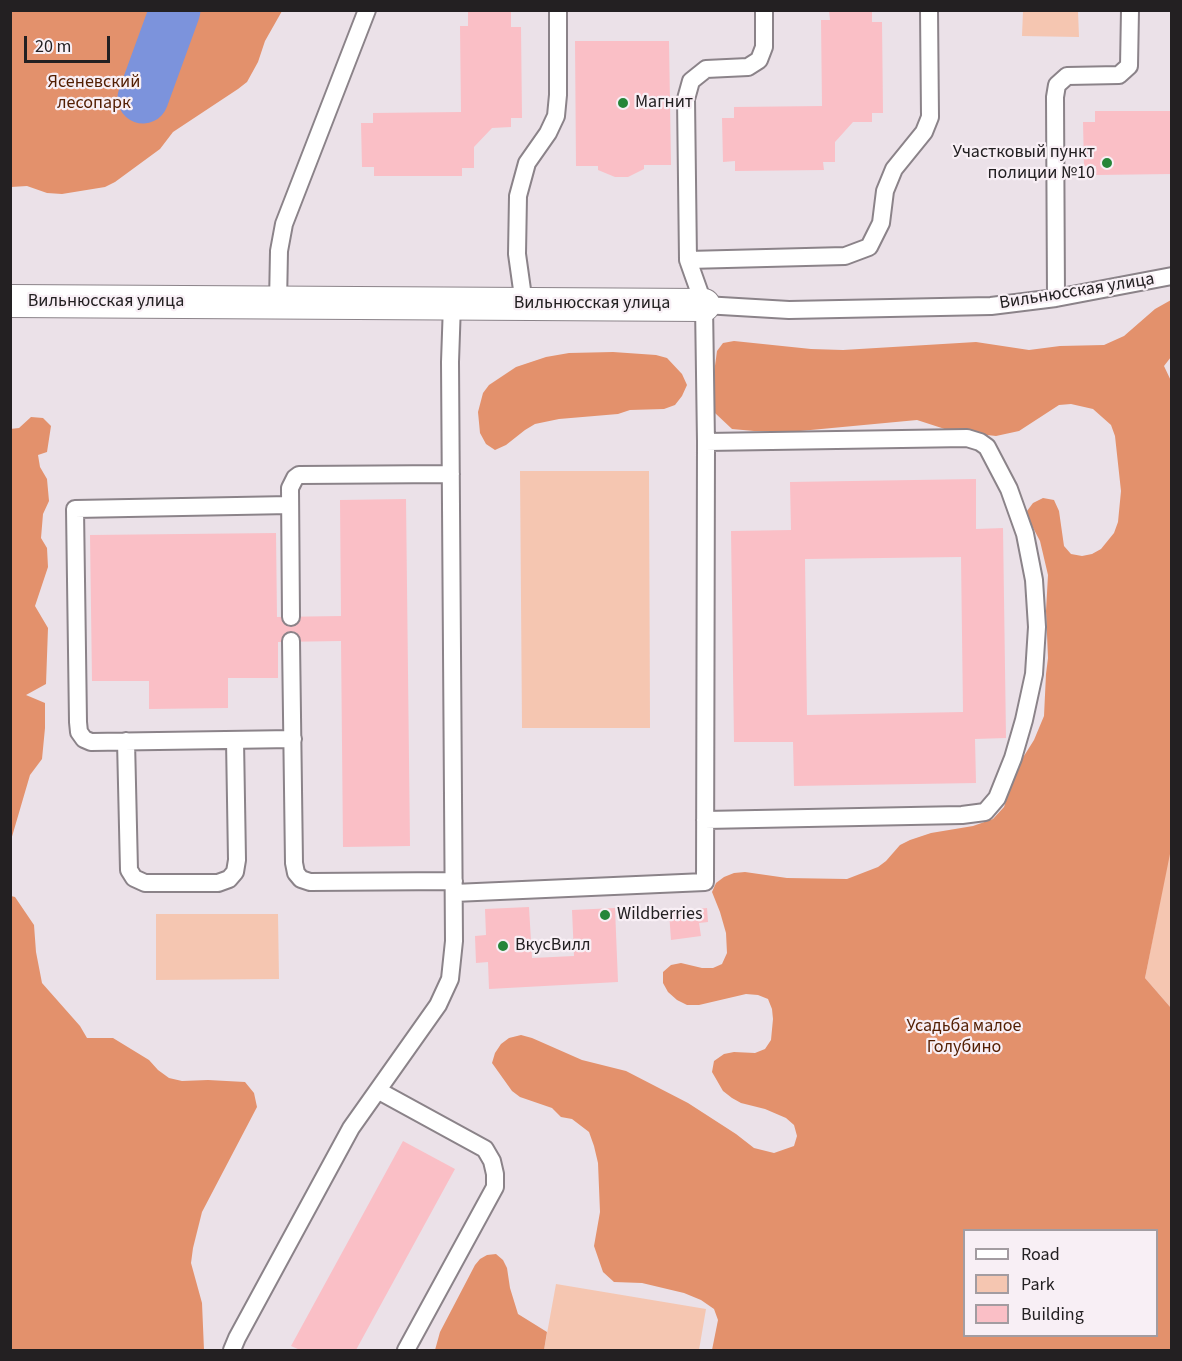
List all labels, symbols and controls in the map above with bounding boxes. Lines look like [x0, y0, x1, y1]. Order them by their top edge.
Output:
scale bar [27, 24, 112, 62]
text: 20 m [35, 34, 71, 59]
park label: Ясеневский лесопарк [48, 72, 140, 115]
place label: Магнит [635, 92, 693, 114]
marker: Магнит [616, 96, 630, 110]
place label: Участковый пункт полиции №10 [953, 142, 1095, 184]
marker: Участковый пункт полиции №10 [1100, 156, 1114, 170]
street label: Вильнюсская улица [998, 269, 1156, 315]
street label: Вильнюсская улица [28, 291, 184, 313]
street label: Вильнюсская улица [514, 293, 670, 315]
place label: Wildberries [617, 904, 702, 926]
marker: Wildberries [598, 908, 612, 922]
place label: ВкусВилл [515, 935, 591, 957]
marker: ВкусВилл [496, 939, 510, 953]
park label: Усадьба малое Голубино [906, 1016, 1022, 1058]
legend [963, 1229, 1158, 1337]
text: Road [1021, 1242, 1060, 1267]
text: Park [1021, 1272, 1055, 1297]
text: Building [1021, 1302, 1084, 1327]

